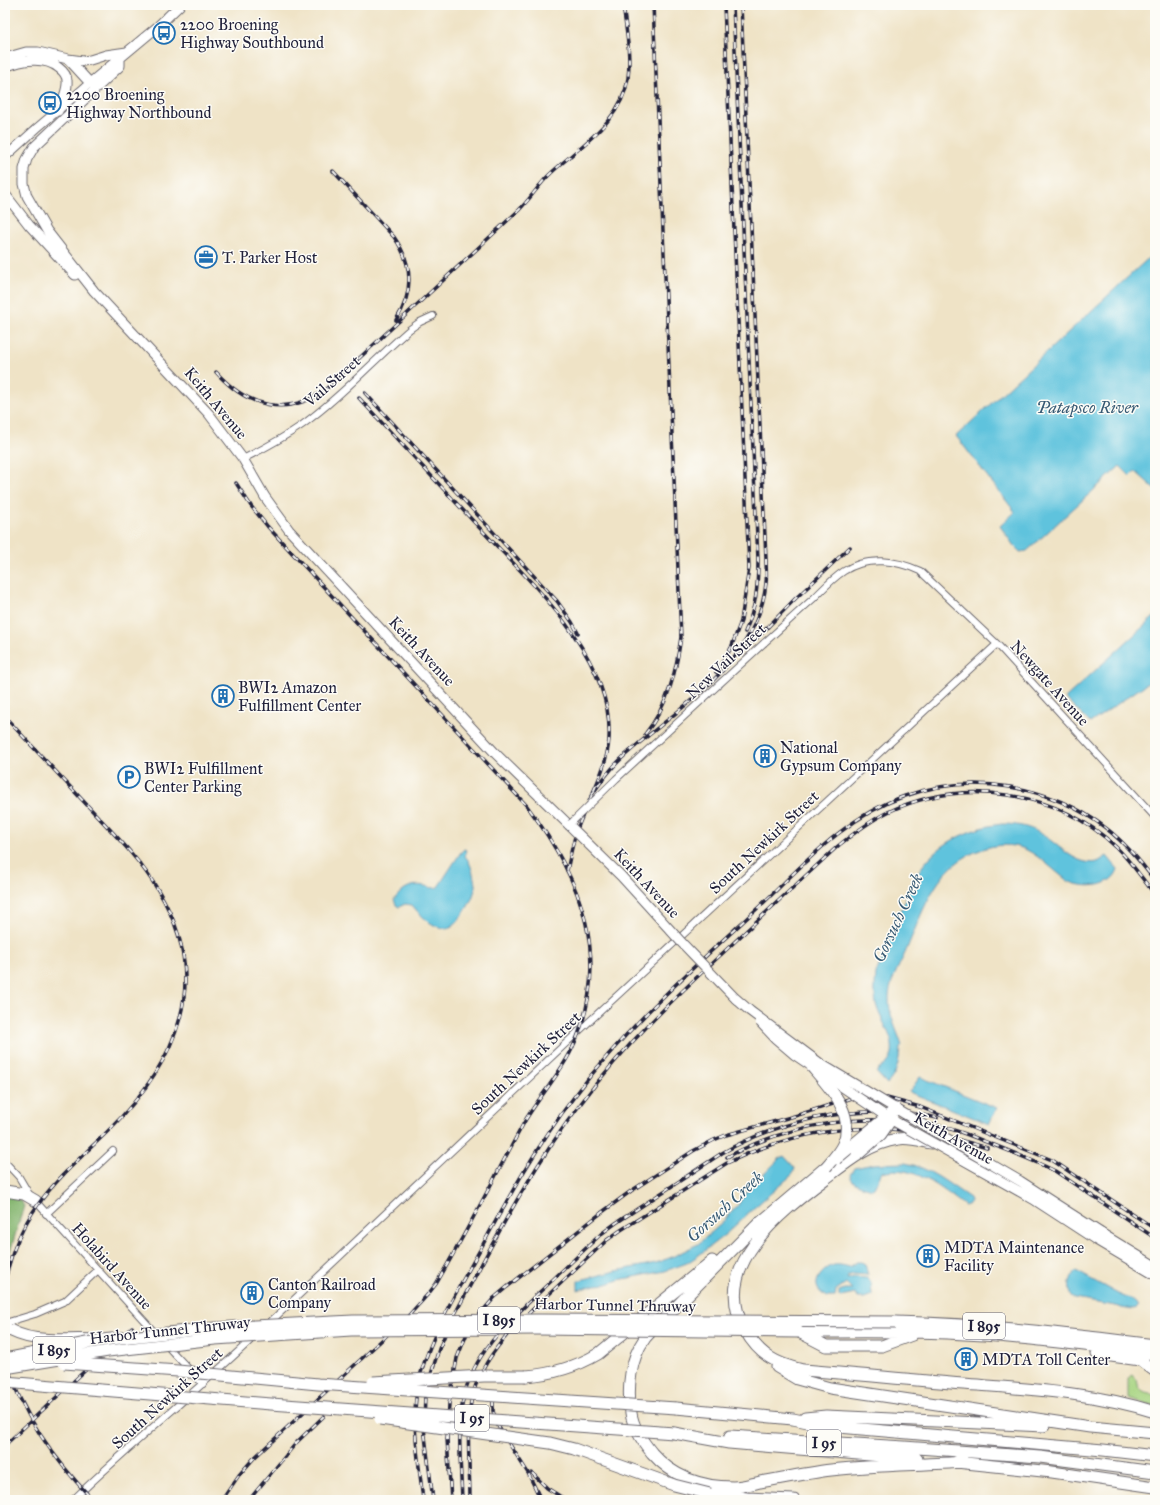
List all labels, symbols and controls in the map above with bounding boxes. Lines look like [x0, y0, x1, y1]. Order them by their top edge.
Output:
place label: 2200 Broening Highway Southbound [180, 15, 324, 53]
bus stop icon: 2200 Broening Highway Southbound [151, 20, 177, 46]
place label: 2200 Broening Highway Northbound [66, 85, 211, 123]
bus stop icon: 2200 Broening Highway Northbound [37, 90, 63, 116]
office icon: T. Parker Host [193, 244, 219, 270]
place label: T. Parker Host [222, 248, 318, 267]
street label: Vail Street [299, 351, 364, 411]
street label: Keith Avenue [180, 363, 252, 443]
water label: Patapsco River [1036, 397, 1139, 418]
street label: Keith Avenue [385, 612, 459, 690]
street label: New Vail Street [682, 619, 770, 703]
street label: Newgate Avenue [1006, 636, 1094, 731]
place label: BWI2 Amazon Fulfillment Center [238, 678, 361, 715]
building icon: BWI2 Amazon Fulfillment Center [210, 683, 236, 709]
place label: National Gypsum Company [780, 738, 902, 775]
building icon: National Gypsum Company [752, 743, 778, 769]
place label: BWI2 Fulfillment Center Parking [144, 759, 263, 797]
parking icon: BWI2 Fulfillment Center Parking [116, 764, 142, 790]
street label: South Newkirk Street [705, 786, 823, 898]
street label: Keith Avenue [610, 844, 684, 922]
water label: Gorsuch Creek [868, 870, 928, 966]
street label: South Newkirk Street [467, 1007, 585, 1119]
street label: Keith Avenue [911, 1108, 997, 1168]
water label: Gorsuch Creek [682, 1167, 768, 1247]
street label: Holabird Avenue [68, 1219, 156, 1314]
place label: MDTA Maintenance Facility [944, 1238, 1084, 1275]
building icon: MDTA Maintenance Facility [915, 1243, 941, 1269]
place label: Canton Railroad Company [268, 1275, 376, 1312]
building icon: Canton Railroad Company [239, 1280, 265, 1306]
street label: Harbor Tunnel Thruway [534, 1294, 697, 1316]
road number: I 895 [478, 1307, 520, 1333]
street label: Harbor Tunnel Thruway [89, 1312, 252, 1348]
road number: I 895 [963, 1313, 1005, 1339]
road number: I 895 [33, 1337, 75, 1363]
street label: South Newkirk Street [108, 1343, 227, 1453]
building icon: MDTA Toll Center [953, 1346, 979, 1372]
place label: MDTA Toll Center [982, 1350, 1110, 1369]
road number: I 95 [455, 1405, 489, 1431]
road number: I 95 [807, 1430, 841, 1456]

